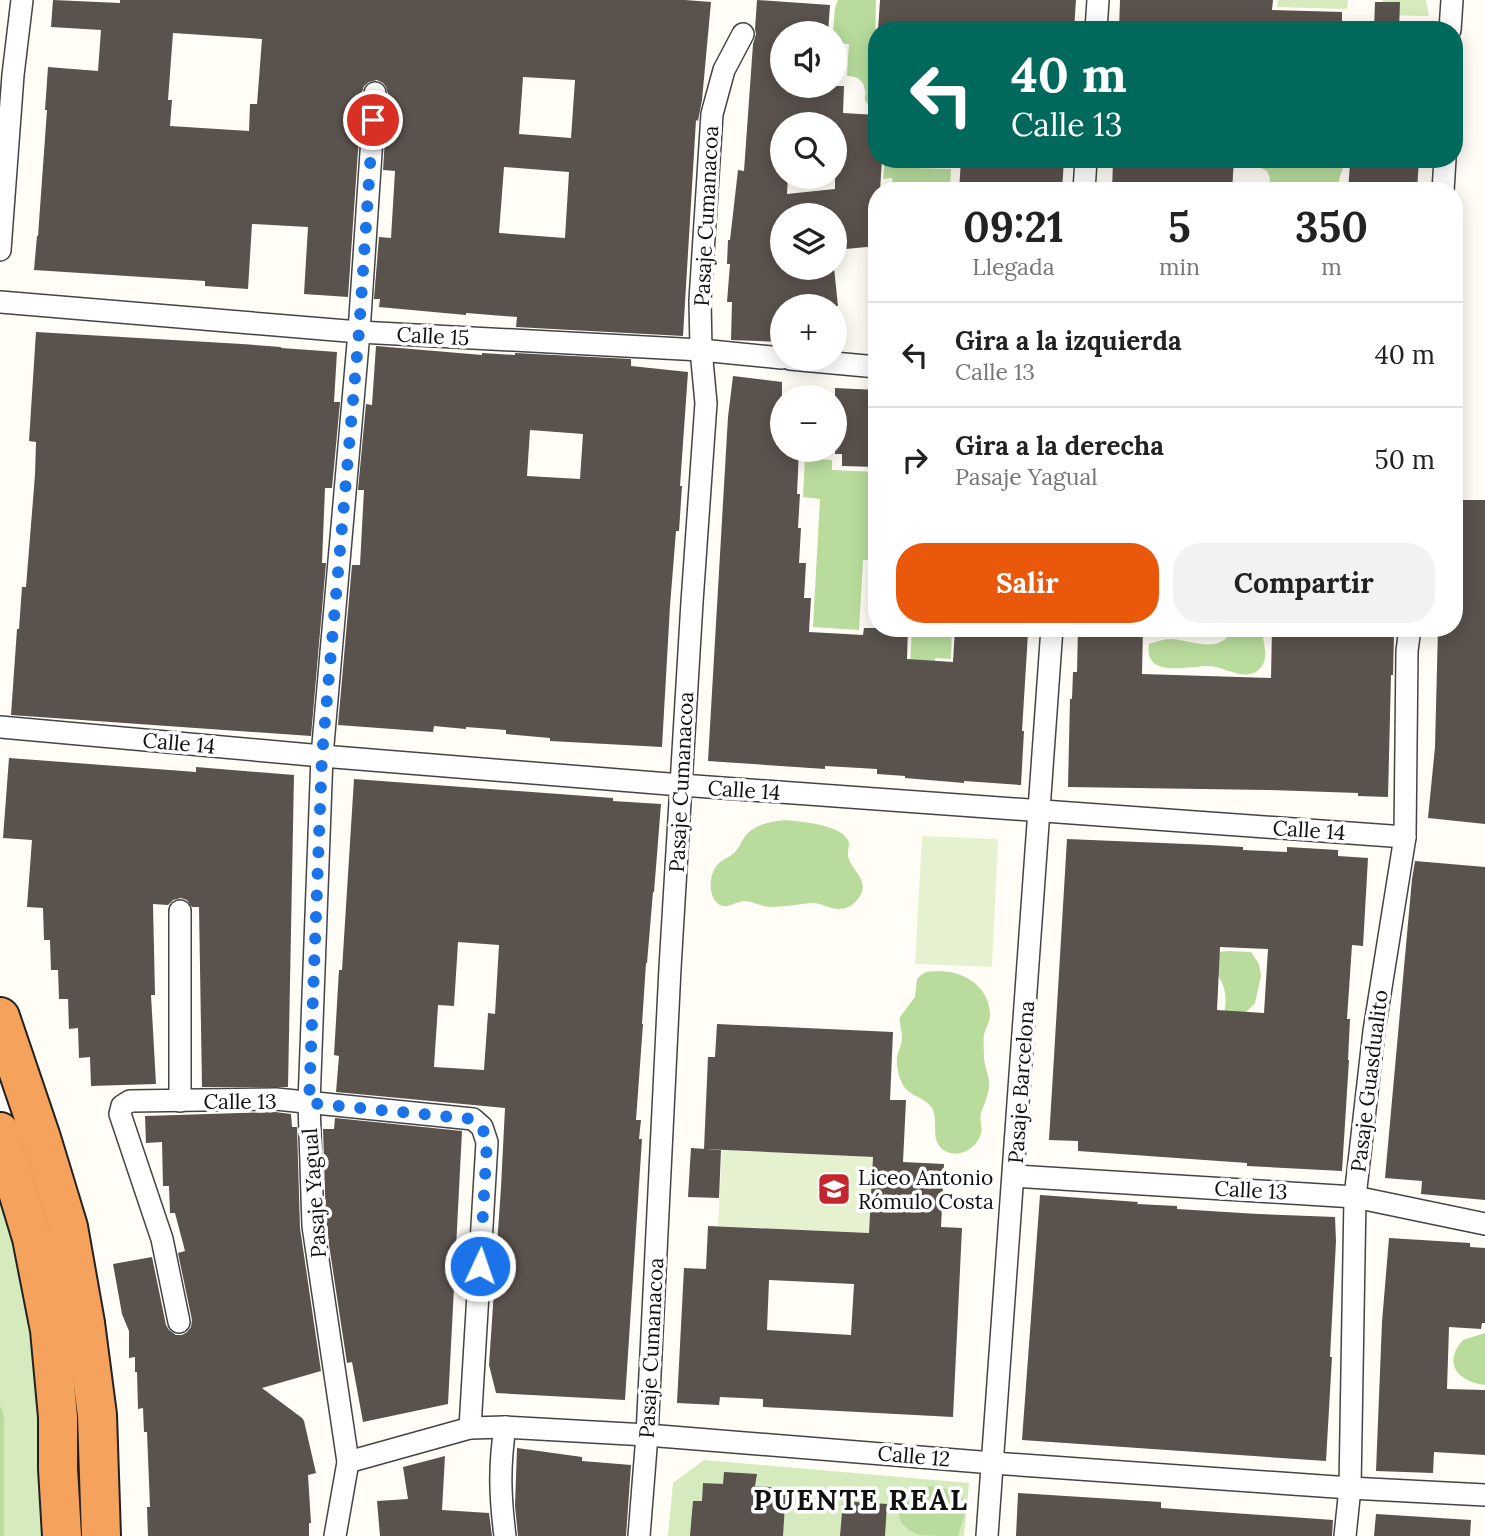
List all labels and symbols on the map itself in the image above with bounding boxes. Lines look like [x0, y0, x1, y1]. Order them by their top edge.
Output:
pin [343, 90, 403, 150]
street label: Pasaje Cumanacoa [688, 125, 724, 307]
street label: Calle 15 [396, 321, 470, 351]
street label: Pasaje Cumanacoa [663, 691, 699, 873]
street label: Calle 14 [142, 726, 216, 760]
street label: Calle 14 [707, 774, 781, 806]
street label: Calle 14 [1272, 814, 1346, 846]
street label: Pasaje Guasdualito [1344, 988, 1394, 1174]
street label: Pasaje Barcelona [1002, 999, 1040, 1164]
street label: Calle 13 [203, 1088, 277, 1115]
street label: Pasaje Yagual [296, 1127, 332, 1259]
place label: Liceo Antonio Rómulo Costa [858, 1164, 994, 1215]
school or university icon: Liceo Antonio Rómulo Costa [815, 1170, 853, 1208]
street label: Calle 13 [1214, 1175, 1288, 1205]
position arrow [443, 1229, 517, 1303]
street label: Pasaje Cumanacoa [633, 1257, 669, 1439]
street label: Calle 12 [877, 1439, 951, 1473]
district label: PUENTE REAL [753, 1482, 969, 1518]

